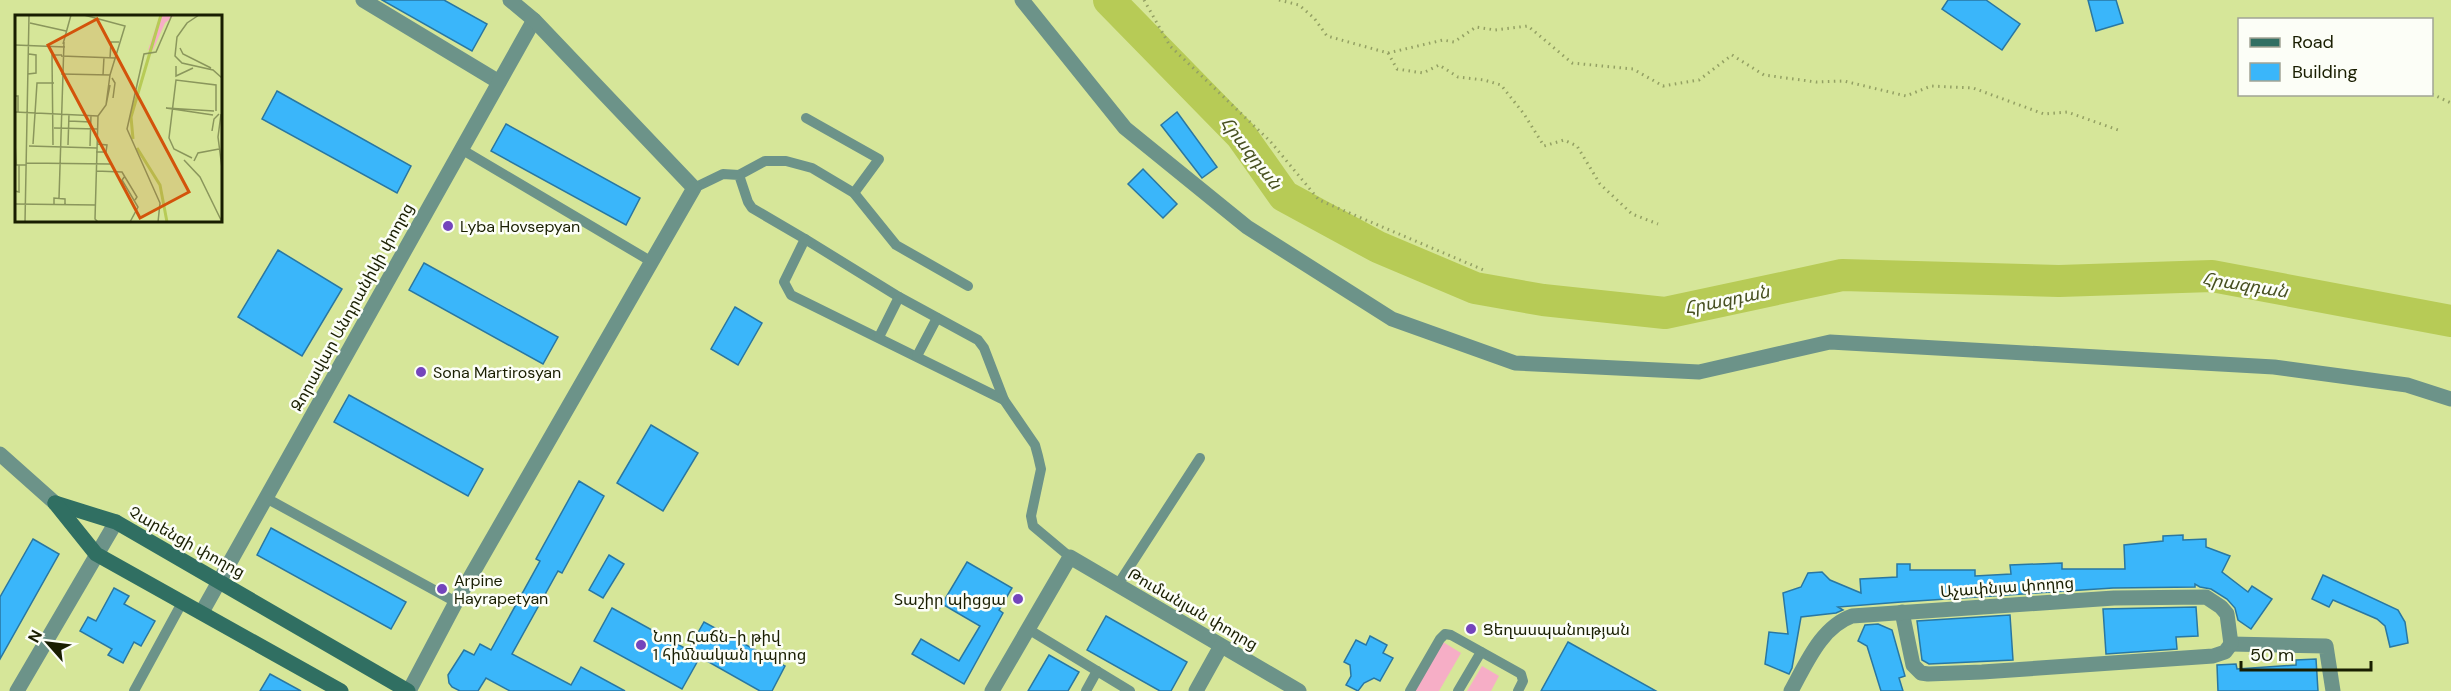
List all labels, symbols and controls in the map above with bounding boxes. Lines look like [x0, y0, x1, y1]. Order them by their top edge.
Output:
inset map [15, 15, 222, 222]
legend [2238, 18, 2433, 96]
text: Road [2292, 30, 2334, 54]
text: Building [2292, 60, 2357, 84]
water label: Հրազդան [1215, 112, 1288, 195]
street label: Զորավար Անդրանիկի փողոց [286, 199, 418, 415]
place label: Lyba Hovsepyan [460, 216, 580, 237]
marker: Lyba Hovsepyan [441, 219, 455, 233]
water label: Հրազդան [2201, 266, 2291, 304]
water label: Հրազդան [1682, 279, 1773, 321]
place label: Sona Martirosyan [433, 362, 561, 383]
marker: Sona Martirosyan [414, 365, 428, 379]
street label: Չարենցի փողոց [125, 501, 249, 583]
street label: Թումանյան փողոց [1124, 563, 1262, 655]
place label: Arpine Hayrapetyan [454, 570, 548, 609]
street label: Աչափնյա փողոց [1939, 572, 2075, 602]
marker: Arpine Hayrapetyan [435, 582, 449, 596]
place label: Տաշիր պիցցա [894, 589, 1006, 610]
marker: Տաշիր պիցցա [1011, 592, 1025, 606]
north arrow [18, 613, 78, 673]
place label: Ցեղասպանության [1483, 619, 1630, 640]
marker: Ցեղասպանության [1464, 622, 1478, 636]
text: N [23, 626, 47, 646]
place label: Նոր Հաճն-ի թիվ 1 հիմնական դպրոց [653, 626, 806, 665]
scale bar [2241, 634, 2372, 672]
marker: Նոր Հաճն-ի թիվ 1 հիմնական դպրոց [634, 638, 648, 652]
text: 50 m [2250, 643, 2294, 667]

